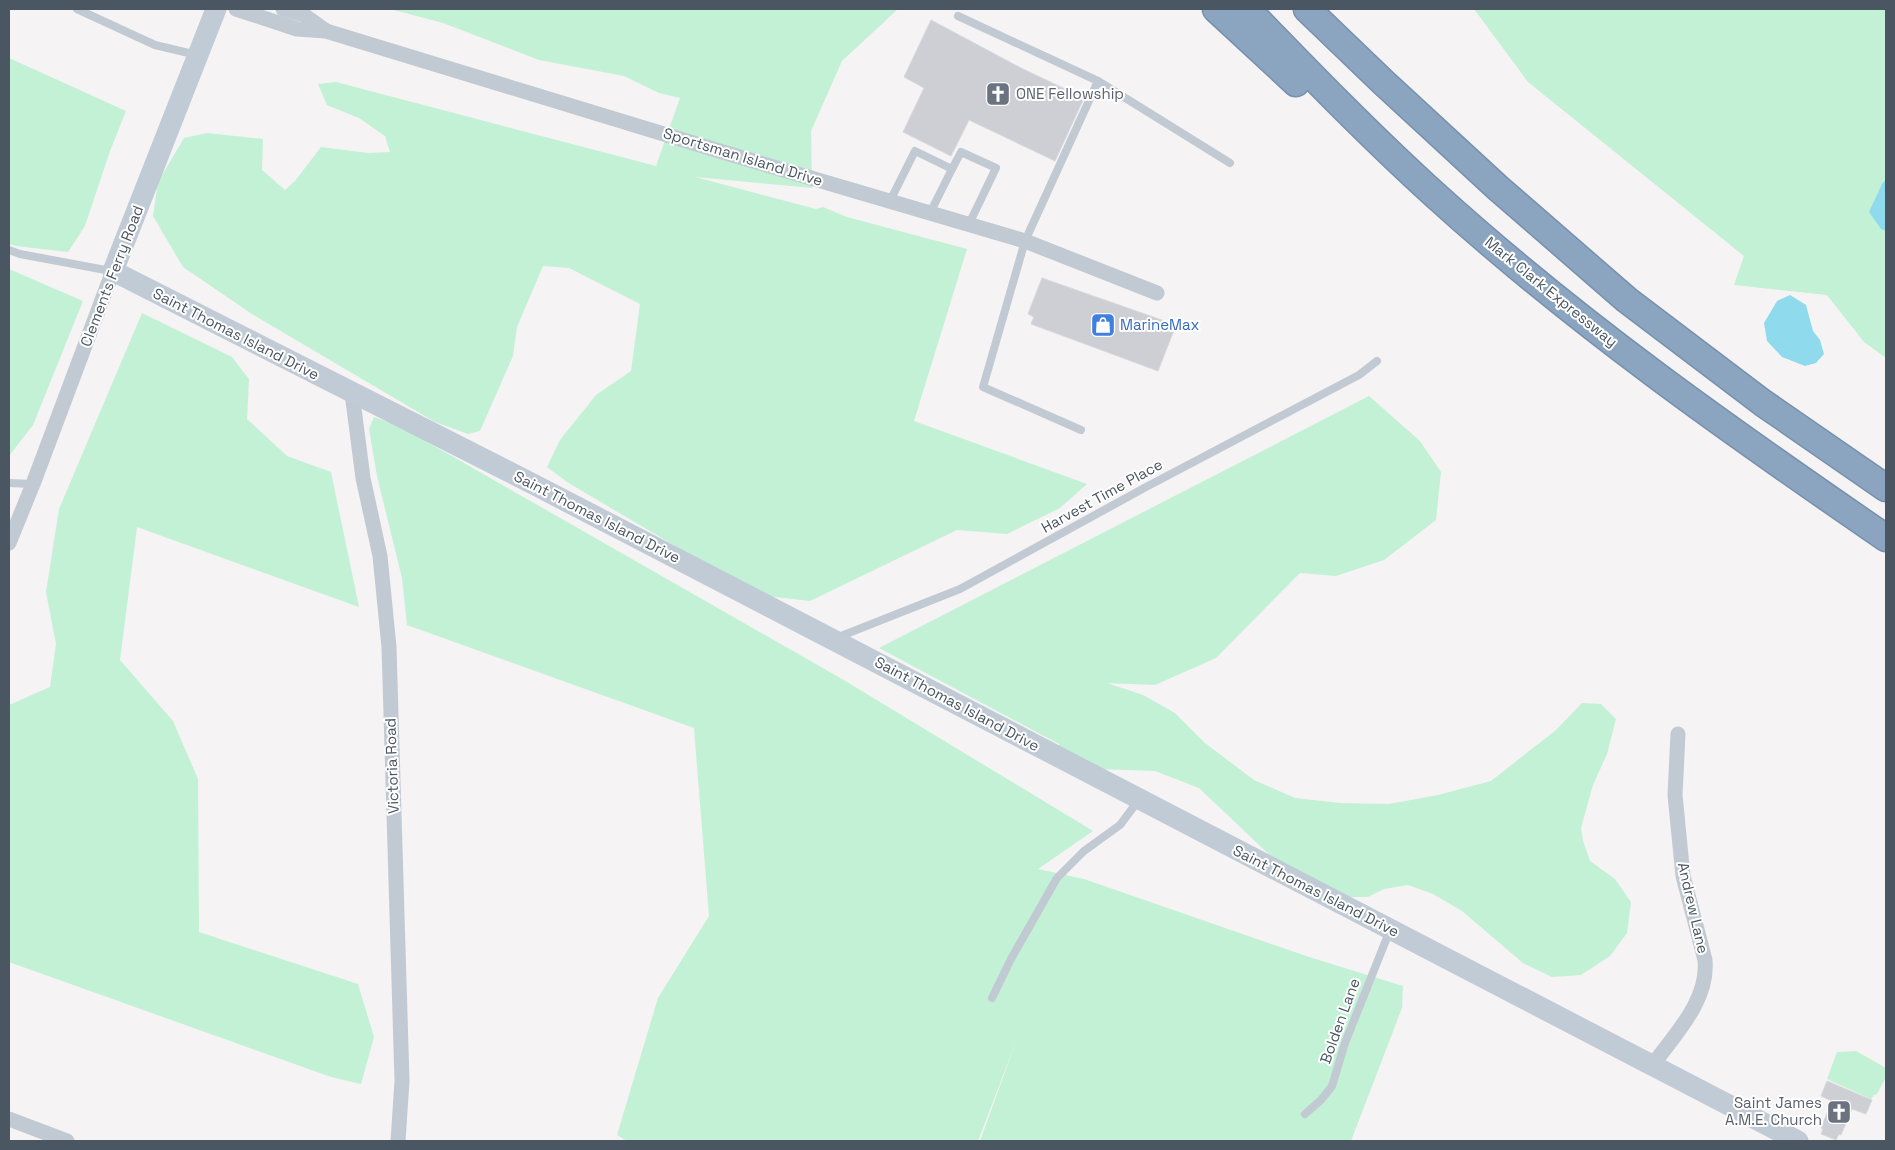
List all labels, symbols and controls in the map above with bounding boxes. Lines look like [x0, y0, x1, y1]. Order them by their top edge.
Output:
church icon: ONE Fellowship [985, 81, 1011, 107]
place label: ONE Fellowship [1016, 84, 1124, 103]
street label: Sportsman Island Drive [661, 123, 825, 190]
street label: Clements Ferry Road [76, 203, 147, 349]
street label: Mark Clark Expressway [1481, 232, 1621, 351]
street label: Saint Thomas Island Drive [150, 283, 323, 384]
shop icon: MarineMax [1090, 312, 1116, 338]
place label: MarineMax [1120, 315, 1200, 334]
street label: Harvest Time Place [1038, 454, 1166, 537]
street label: Saint Thomas Island Drive [511, 466, 684, 567]
street label: Saint Thomas Island Drive [872, 652, 1043, 755]
street label: Victoria Road [380, 718, 403, 814]
street label: Saint Thomas Island Drive [1230, 840, 1403, 941]
street label: Andrew Lane [1674, 860, 1713, 956]
street label: Bolden Lane [1315, 975, 1364, 1066]
place label: Saint James A.M.E. Church [1725, 1093, 1822, 1129]
church icon: Saint James A.M.E. Church [1826, 1099, 1852, 1125]

